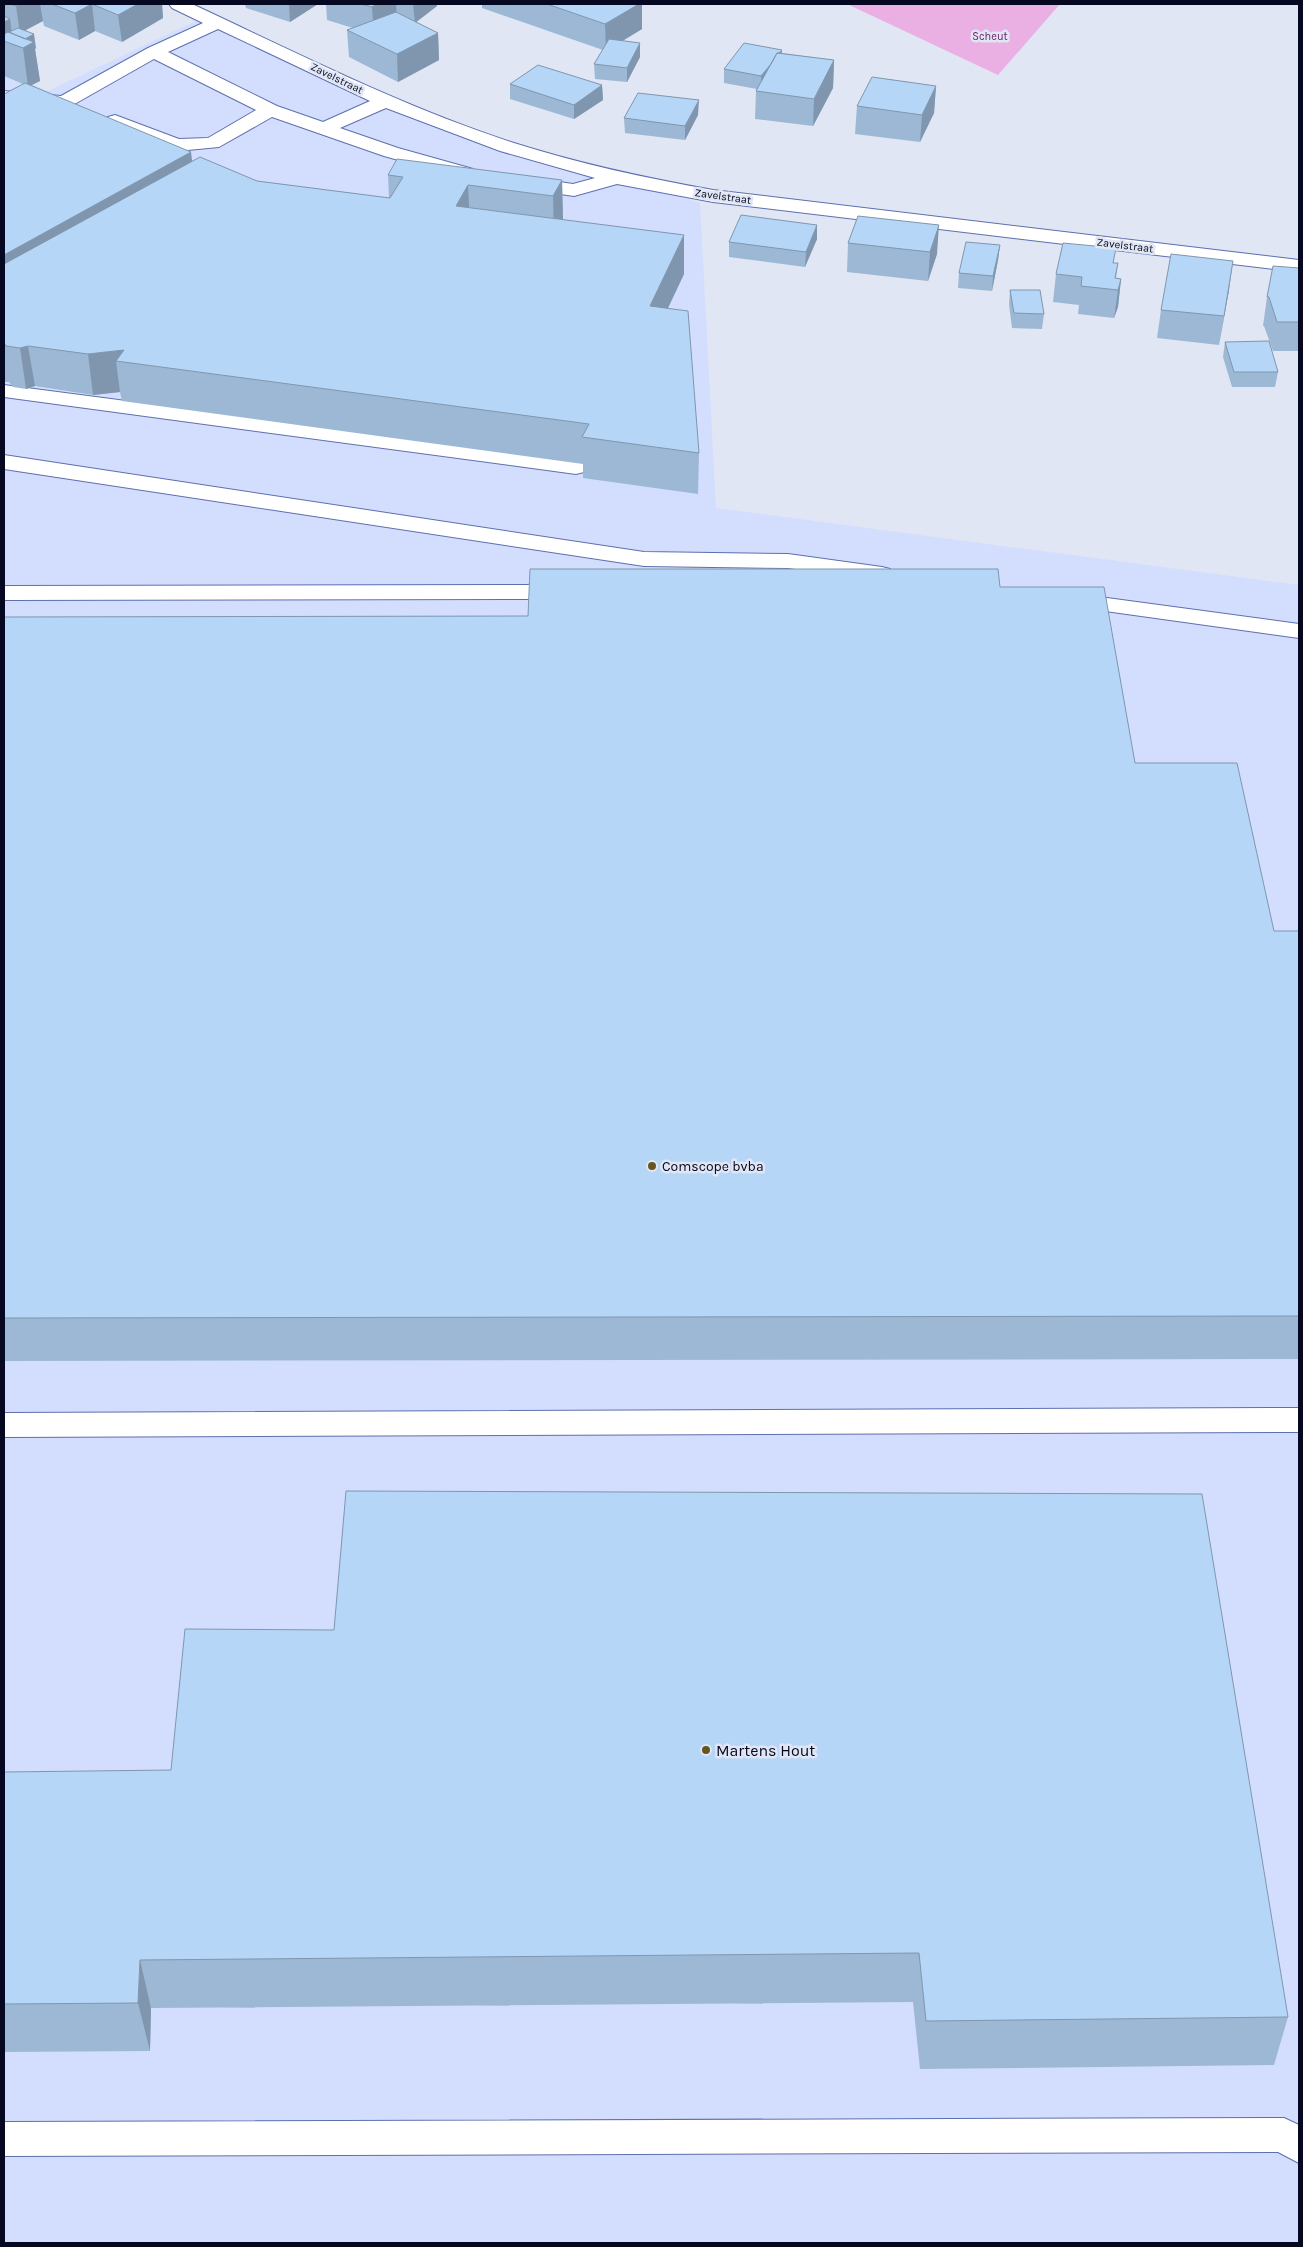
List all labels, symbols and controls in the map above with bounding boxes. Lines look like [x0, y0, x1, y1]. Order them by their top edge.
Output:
park label: Scheut [972, 30, 1008, 43]
street label: Zavelstraat [308, 60, 365, 97]
street label: Zavelstraat [694, 186, 752, 207]
street label: Zavelstraat [1096, 236, 1154, 255]
place label: Comscope bvba [662, 1158, 764, 1175]
marker: Comscope bvba [646, 1160, 658, 1172]
place label: Martens Hout [716, 1741, 815, 1760]
marker: Martens Hout [700, 1744, 712, 1756]

